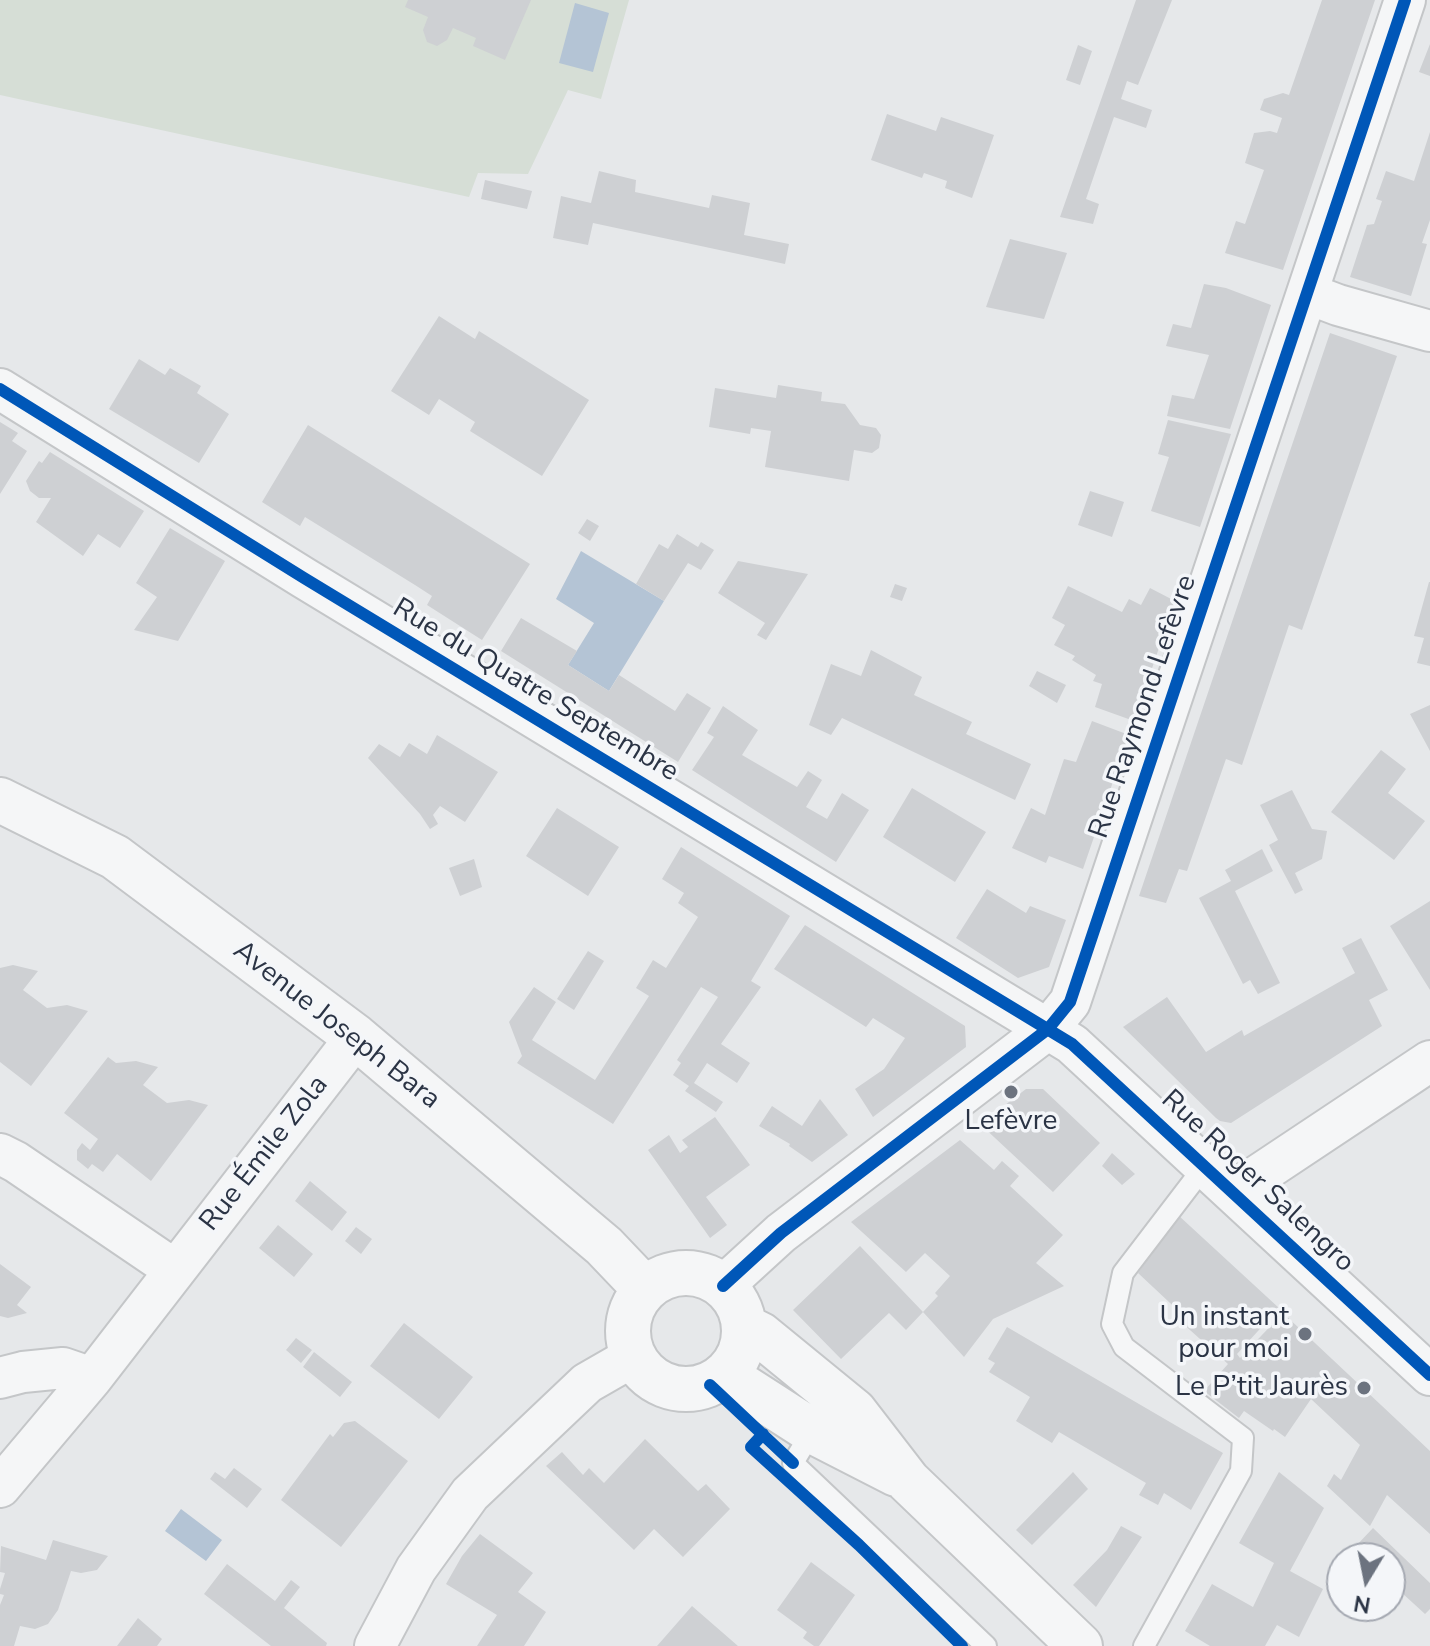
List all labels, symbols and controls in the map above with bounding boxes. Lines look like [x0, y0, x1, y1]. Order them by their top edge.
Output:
street label: Rue Raymond Lefèvre [1083, 571, 1205, 843]
street label: Rue du Quatre Septembre [386, 592, 684, 790]
street label: Avenue Joseph Bara [226, 935, 446, 1117]
street label: Rue Émile Zola [194, 1069, 336, 1239]
marker: Lefèvre [1002, 1083, 1020, 1101]
street label: Rue Roger Salengro [1153, 1084, 1361, 1280]
place label: Lefèvre [965, 1105, 1057, 1139]
place label: Un instant pour moi [1159, 1301, 1289, 1367]
marker: Un instant pour moi [1296, 1325, 1314, 1343]
place label: Le P’tit Jaurès [1175, 1371, 1348, 1405]
marker: Le P’tit Jaurès [1355, 1379, 1373, 1397]
north arrow [1326, 1542, 1406, 1622]
text: N [1351, 1587, 1373, 1620]

